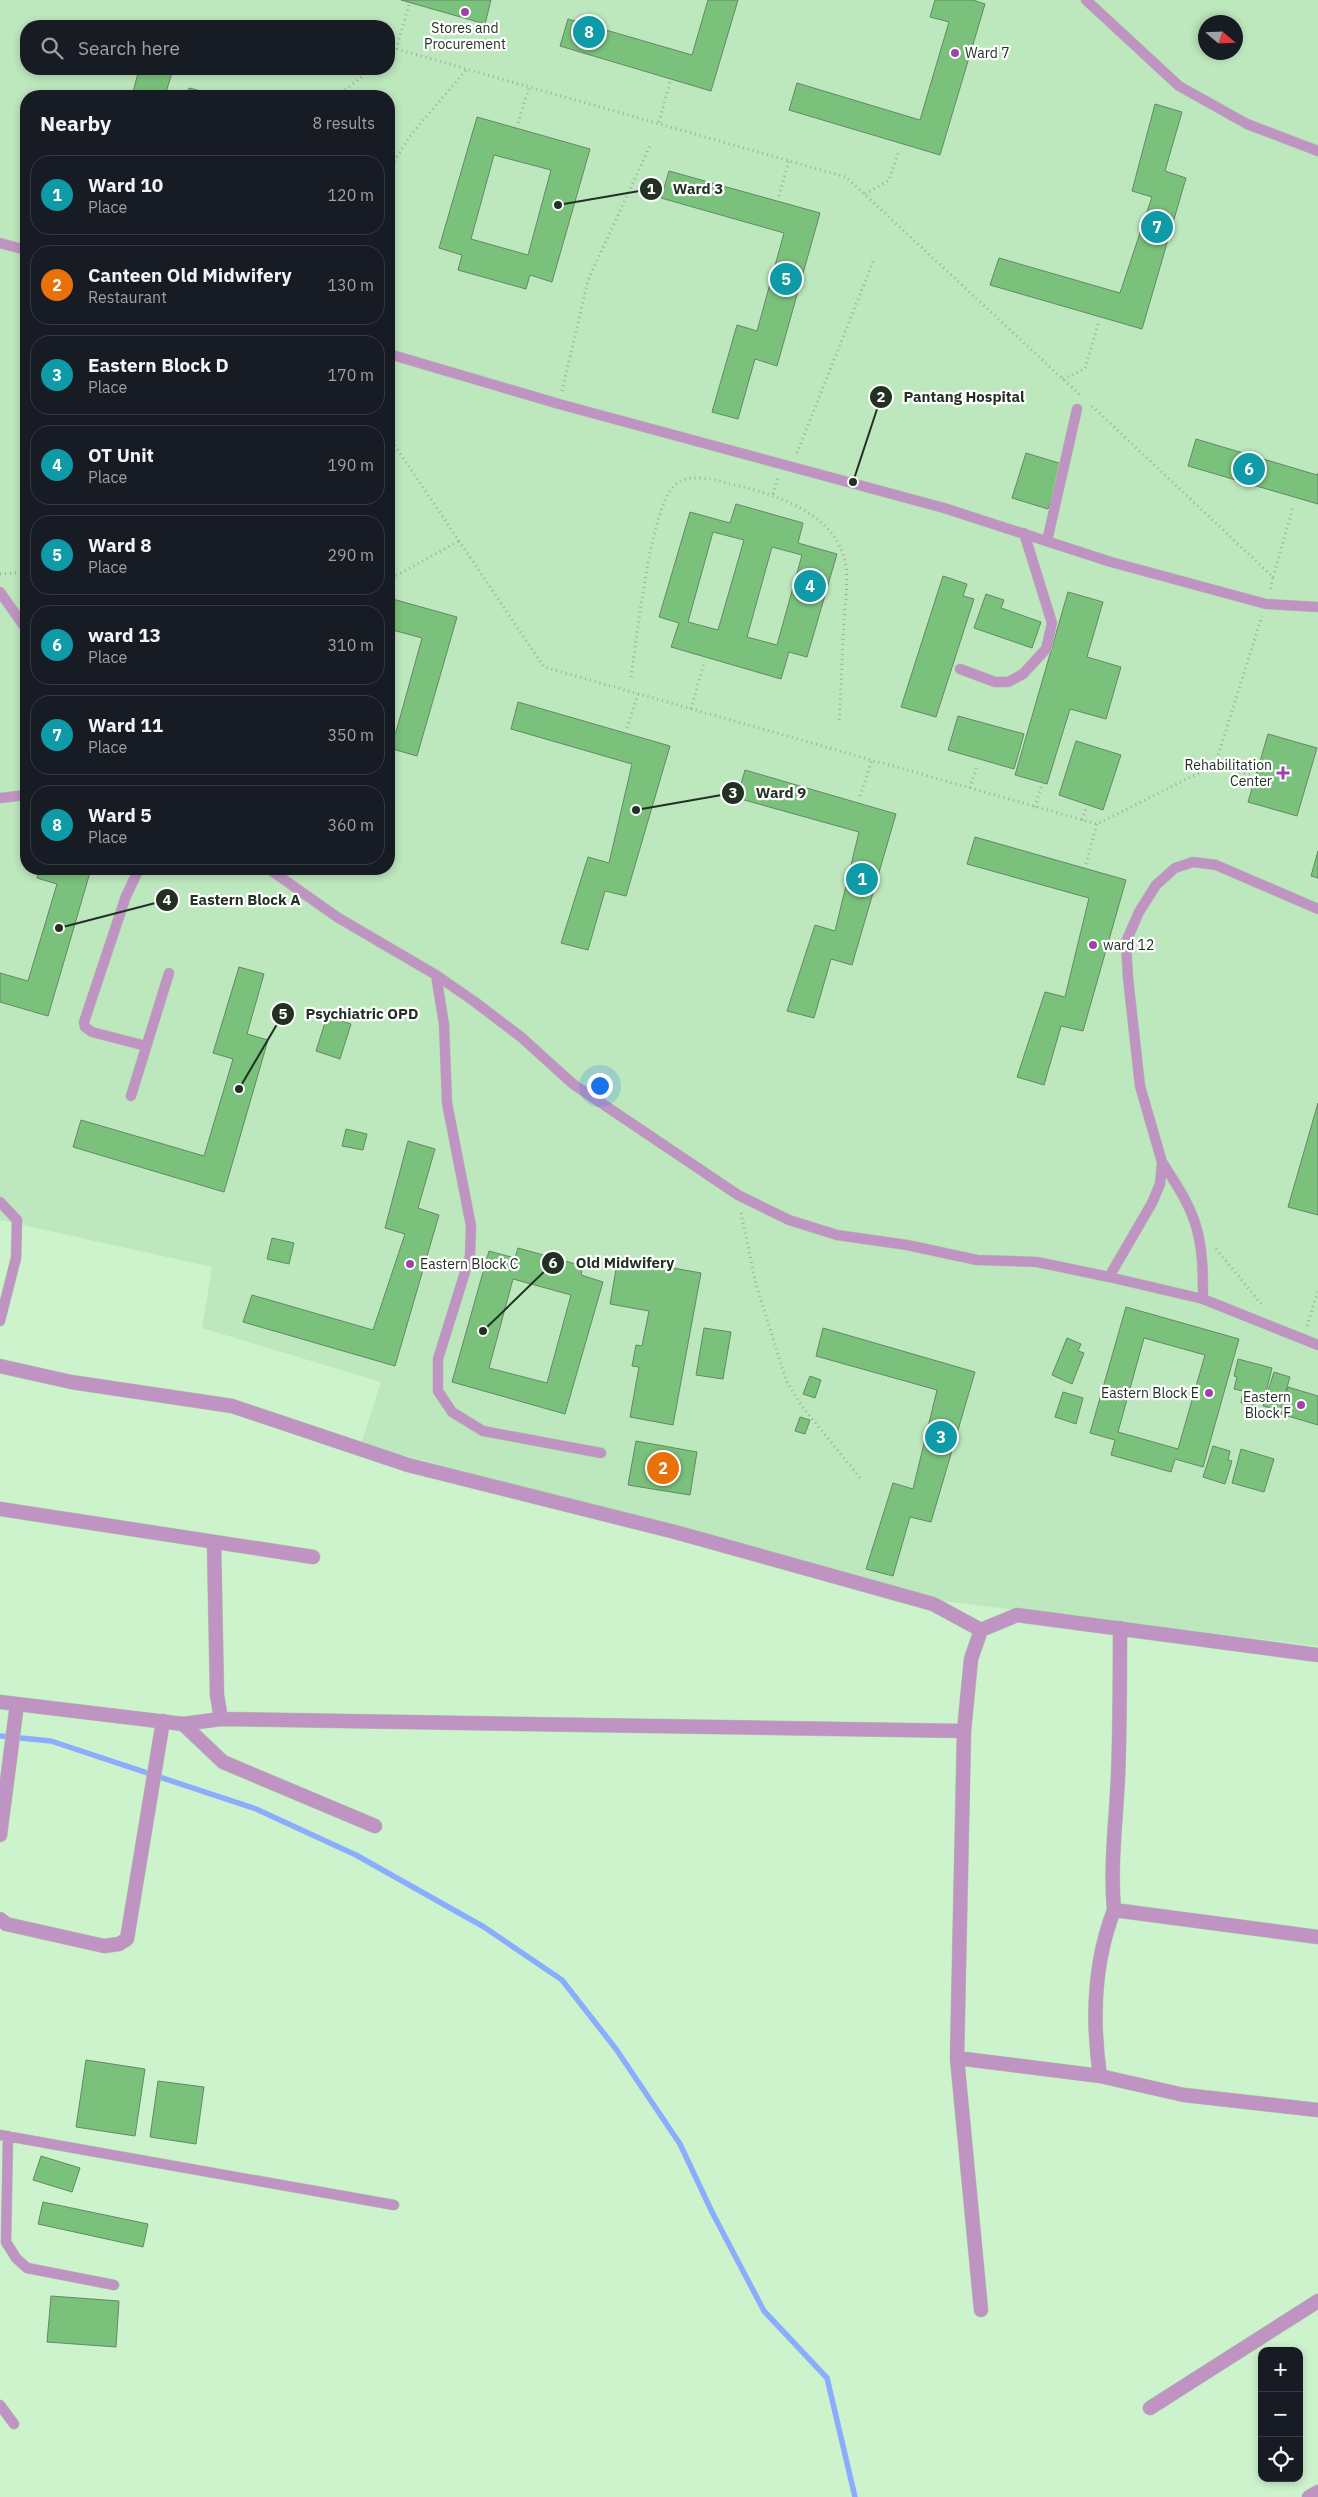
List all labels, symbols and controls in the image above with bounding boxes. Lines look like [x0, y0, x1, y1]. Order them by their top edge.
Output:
marker: Stores and Procurement [459, 6, 471, 18]
pin: 8 [573, 13, 605, 51]
north arrow [1198, 15, 1243, 60]
place label: Stores and Procurement [424, 19, 506, 53]
search box [20, 20, 395, 75]
icon: search [38, 34, 66, 62]
text: Search here [78, 36, 180, 60]
place label: Ward 7 [965, 44, 1010, 62]
marker: Ward 7 [949, 47, 961, 59]
text: Nearby [40, 109, 111, 137]
text: 8 results [312, 113, 375, 133]
text: Ward 10 [88, 173, 163, 197]
callout: Ward 3 [638, 174, 733, 204]
text: 1 [646, 179, 656, 198]
text: Ward 3 [673, 179, 723, 198]
text: 1 [52, 185, 62, 205]
text: 120 m [327, 185, 374, 205]
text: Place [88, 197, 127, 217]
pin: 7 [1141, 208, 1173, 246]
pin: 5 [770, 260, 802, 298]
text: Canteen Old Midwifery [88, 263, 292, 287]
text: 2 [52, 275, 62, 295]
text: 130 m [327, 275, 374, 295]
text: Restaurant [88, 287, 167, 307]
text: Eastern Block D [88, 353, 229, 377]
text: 3 [52, 365, 62, 385]
text: 170 m [327, 365, 374, 385]
text: Place [88, 377, 127, 397]
callout: Pantang Hospital [868, 382, 1034, 412]
text: 2 [876, 387, 886, 406]
text: Pantang Hospital [903, 387, 1025, 406]
text: OT Unit [88, 443, 154, 467]
pin: 6 [1233, 450, 1265, 488]
text: 4 [52, 455, 62, 475]
text: 190 m [327, 455, 374, 475]
text: Place [88, 467, 127, 487]
text: Ward 8 [88, 533, 152, 557]
text: 5 [52, 545, 62, 565]
text: 290 m [327, 545, 374, 565]
text: Place [88, 557, 127, 577]
pin: 4 [794, 567, 826, 605]
text: ward 13 [88, 623, 161, 647]
text: 6 [52, 635, 62, 655]
text: 310 m [327, 635, 374, 655]
text: Place [88, 647, 127, 667]
text: Ward 11 [88, 713, 163, 737]
text: 7 [52, 725, 62, 745]
text: 350 m [327, 725, 374, 745]
text: Place [88, 737, 127, 757]
place label: Rehabilitation Center [1185, 756, 1272, 790]
marker: Rehabilitation Center [1276, 766, 1290, 780]
callout: Ward 9 [721, 778, 816, 808]
text: 3 [728, 783, 738, 802]
text: Ward 9 [756, 783, 806, 802]
text: Ward 5 [88, 803, 152, 827]
text: 8 [52, 815, 62, 835]
text: 360 m [327, 815, 374, 835]
text: Place [88, 827, 127, 847]
pin: 1 [846, 860, 878, 898]
callout: Eastern Block A [155, 885, 311, 915]
text: 4 [162, 890, 172, 909]
text: Eastern Block A [190, 890, 300, 909]
place label: ward 12 [1103, 936, 1154, 954]
marker: ward 12 [1087, 939, 1099, 951]
callout: Psychiatric OPD [271, 999, 428, 1029]
text: 5 [278, 1004, 288, 1023]
text: Psychiatric OPD [306, 1004, 418, 1023]
your location [587, 1073, 613, 1099]
callout: Old Midwifery [541, 1248, 684, 1278]
text: 6 [548, 1253, 558, 1272]
text: Old Midwifery [576, 1253, 674, 1272]
place label: Eastern Block C [420, 1255, 519, 1273]
marker: Eastern Block C [404, 1258, 416, 1270]
place label: Eastern Block E [1101, 1384, 1199, 1402]
marker: Eastern Block E [1203, 1387, 1215, 1399]
place label: Eastern Block F [1243, 1388, 1291, 1422]
marker: Eastern Block F [1295, 1399, 1307, 1411]
pin: 3 [925, 1418, 957, 1456]
pin: 2 [647, 1449, 679, 1487]
map controls [1258, 2347, 1303, 2482]
button: + [1258, 2347, 1303, 2392]
button: − [1258, 2392, 1303, 2437]
button: locate [1258, 2437, 1303, 2482]

